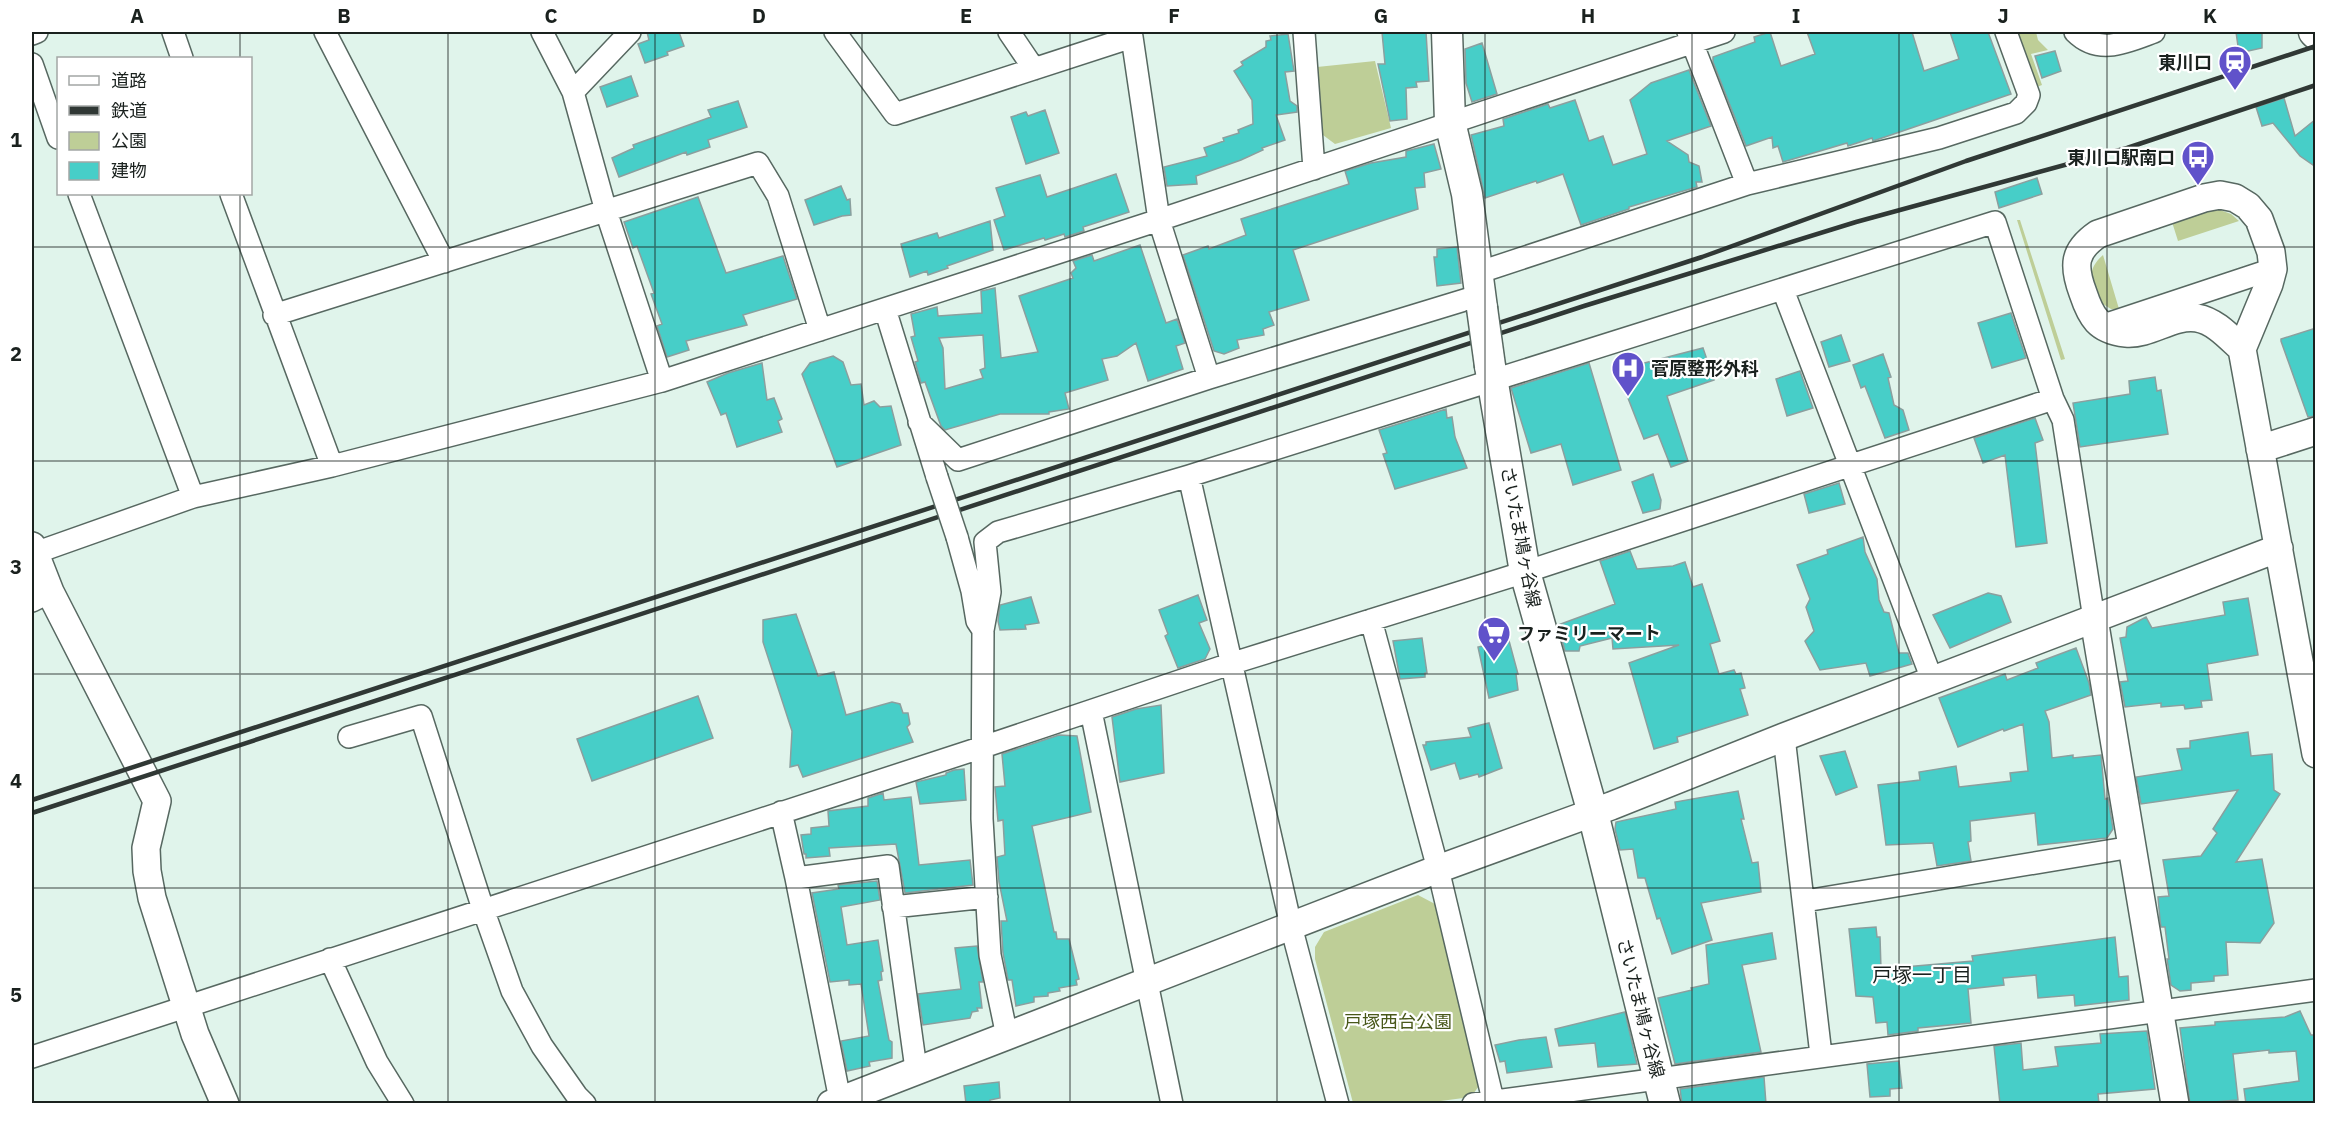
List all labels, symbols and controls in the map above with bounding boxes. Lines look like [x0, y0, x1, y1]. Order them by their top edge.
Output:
text: A [130, 2, 144, 29]
text: B [337, 2, 351, 29]
text: C [544, 2, 558, 29]
text: D [752, 2, 766, 29]
text: E [960, 2, 972, 29]
text: F [1168, 2, 1180, 29]
text: G [1374, 2, 1388, 29]
text: H [1581, 2, 1595, 29]
text: I [1792, 2, 1800, 29]
text: J [1997, 2, 2009, 29]
text: K [2203, 2, 2217, 29]
station icon: 東川口 [2217, 44, 2253, 91]
place label: 東川口 [2158, 51, 2212, 74]
legend [57, 57, 252, 195]
text: 道路 [111, 69, 147, 92]
text: 鉄道 [111, 99, 147, 122]
text: 1 [10, 126, 22, 153]
text: 公園 [111, 129, 147, 152]
bus stop icon: 東川口駅南口 [2180, 139, 2216, 186]
place label: 東川口駅南口 [2067, 146, 2175, 169]
text: 建物 [111, 159, 147, 182]
text: 2 [10, 340, 22, 367]
hospital icon: 菅原整形外科 [1610, 350, 1646, 397]
place label: 菅原整形外科 [1651, 357, 1759, 380]
street label: さいたま鳩ヶ谷線 [1496, 464, 1546, 610]
text: 3 [10, 553, 22, 580]
supermarket icon: ファミリーマート [1476, 615, 1512, 662]
place label: ファミリーマート [1517, 622, 1661, 645]
text: 4 [10, 767, 22, 794]
street label: さいたま鳩ヶ谷線 [1612, 936, 1670, 1080]
district label: 戸塚一丁目 [1872, 961, 1972, 988]
text: 5 [10, 981, 22, 1008]
park label: 戸塚西台公園 [1344, 1010, 1452, 1033]

